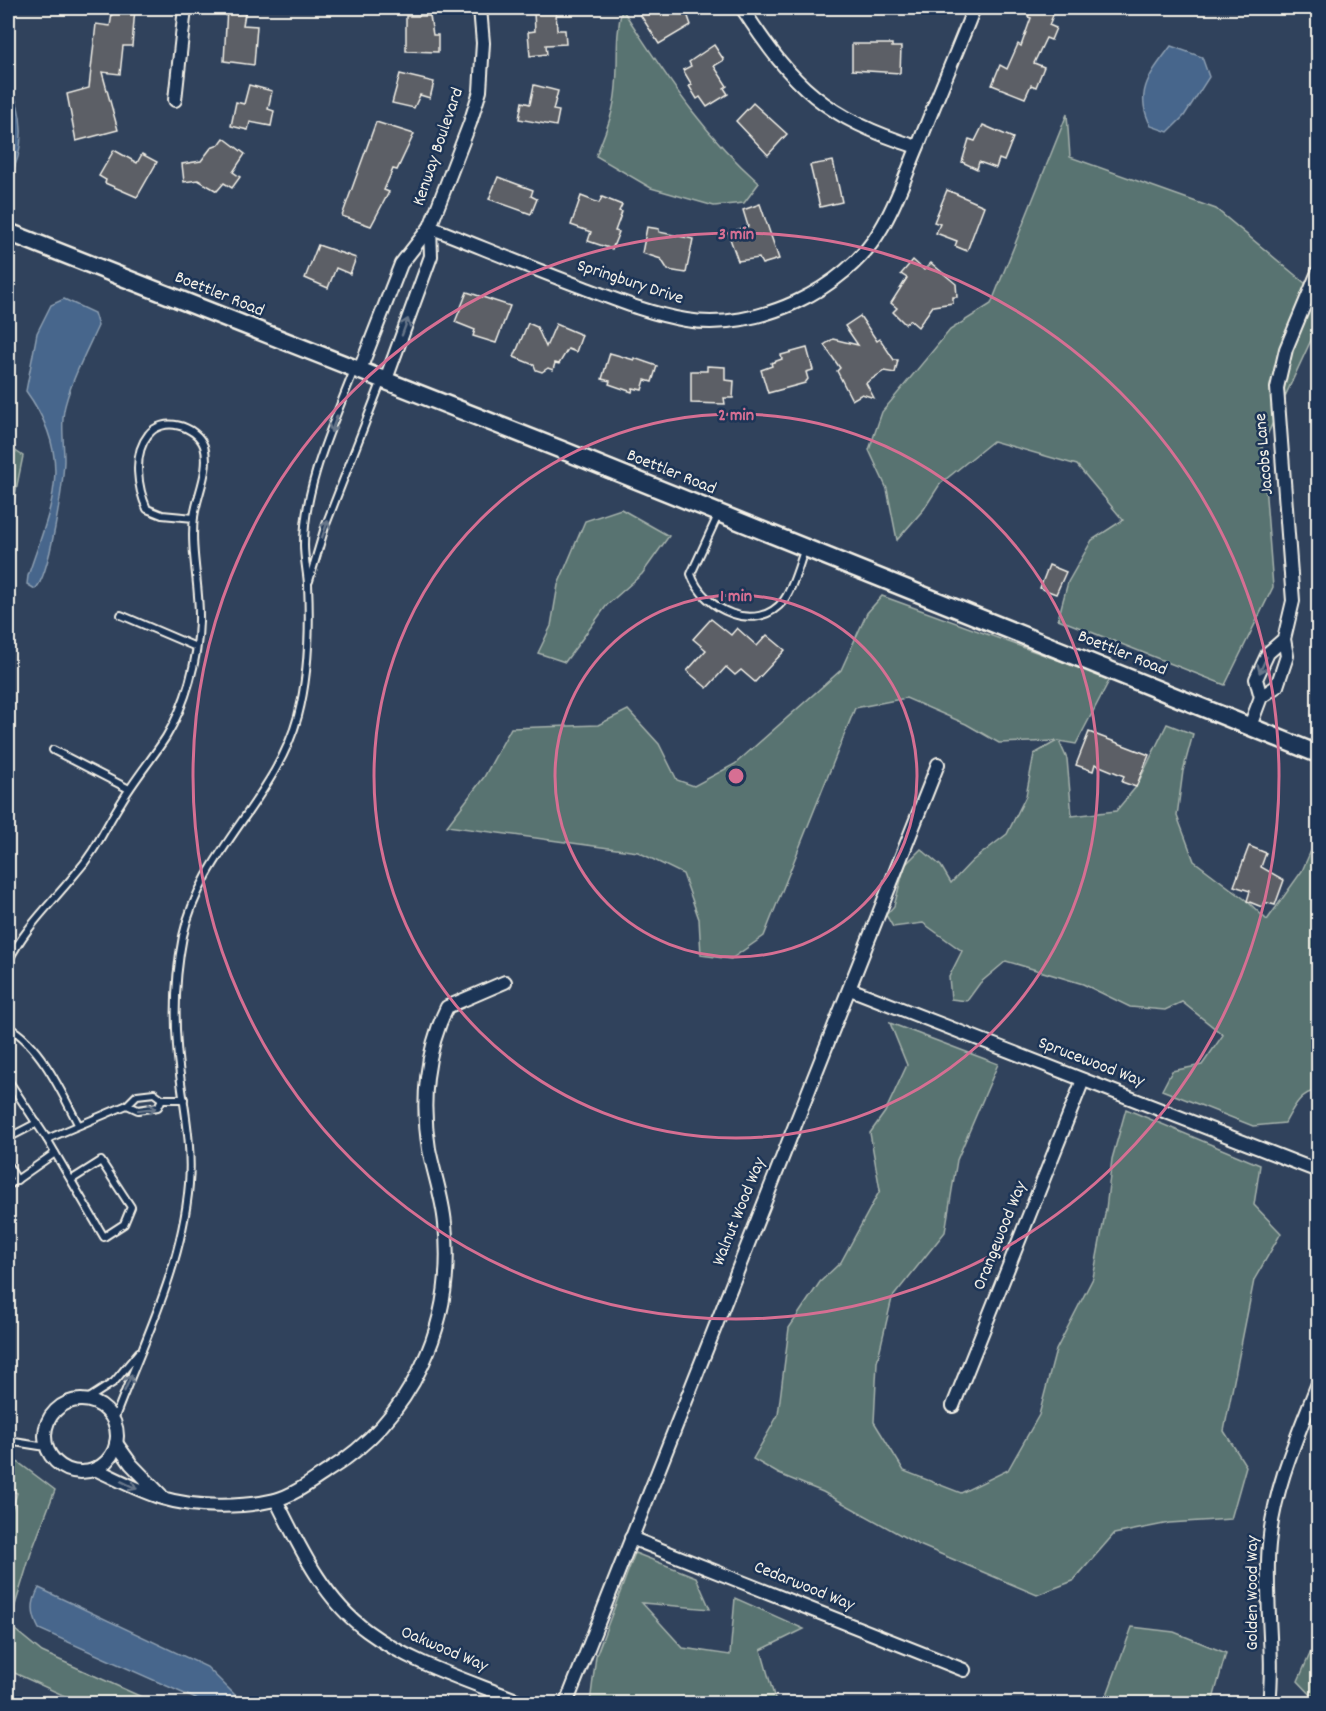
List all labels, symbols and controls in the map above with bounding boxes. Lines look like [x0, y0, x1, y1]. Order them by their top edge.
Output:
street label: Kenway Boulevard [407, 85, 471, 209]
text: 3 min [718, 223, 754, 248]
street label: Springbury Drive [573, 254, 687, 312]
street label: Boettler Road [171, 266, 267, 324]
one-way arrow [401, 318, 412, 337]
text: 2 min [718, 404, 754, 429]
street label: Jacobs Lane [1249, 412, 1281, 496]
one-way arrow [327, 414, 338, 433]
street label: Boettler Road [623, 444, 719, 502]
one-way arrow [320, 520, 331, 539]
text: 1 min [720, 585, 752, 610]
street label: Boettler Road [1074, 625, 1170, 683]
one-way arrow [1256, 655, 1268, 673]
centre of rings [726, 766, 746, 786]
street label: Sprucewood Way [1034, 1031, 1148, 1095]
one-way arrow [137, 1103, 156, 1114]
street label: Walnut Wood Way [707, 1153, 773, 1270]
street label: Orangewood Way [968, 1177, 1035, 1294]
one-way arrow [123, 1374, 134, 1393]
one-way arrow [120, 1479, 137, 1491]
street label: Golden Wood Way [1241, 1535, 1266, 1651]
street label: Cedarwood Way [750, 1555, 859, 1619]
street label: Oakwood Way [397, 1620, 492, 1680]

